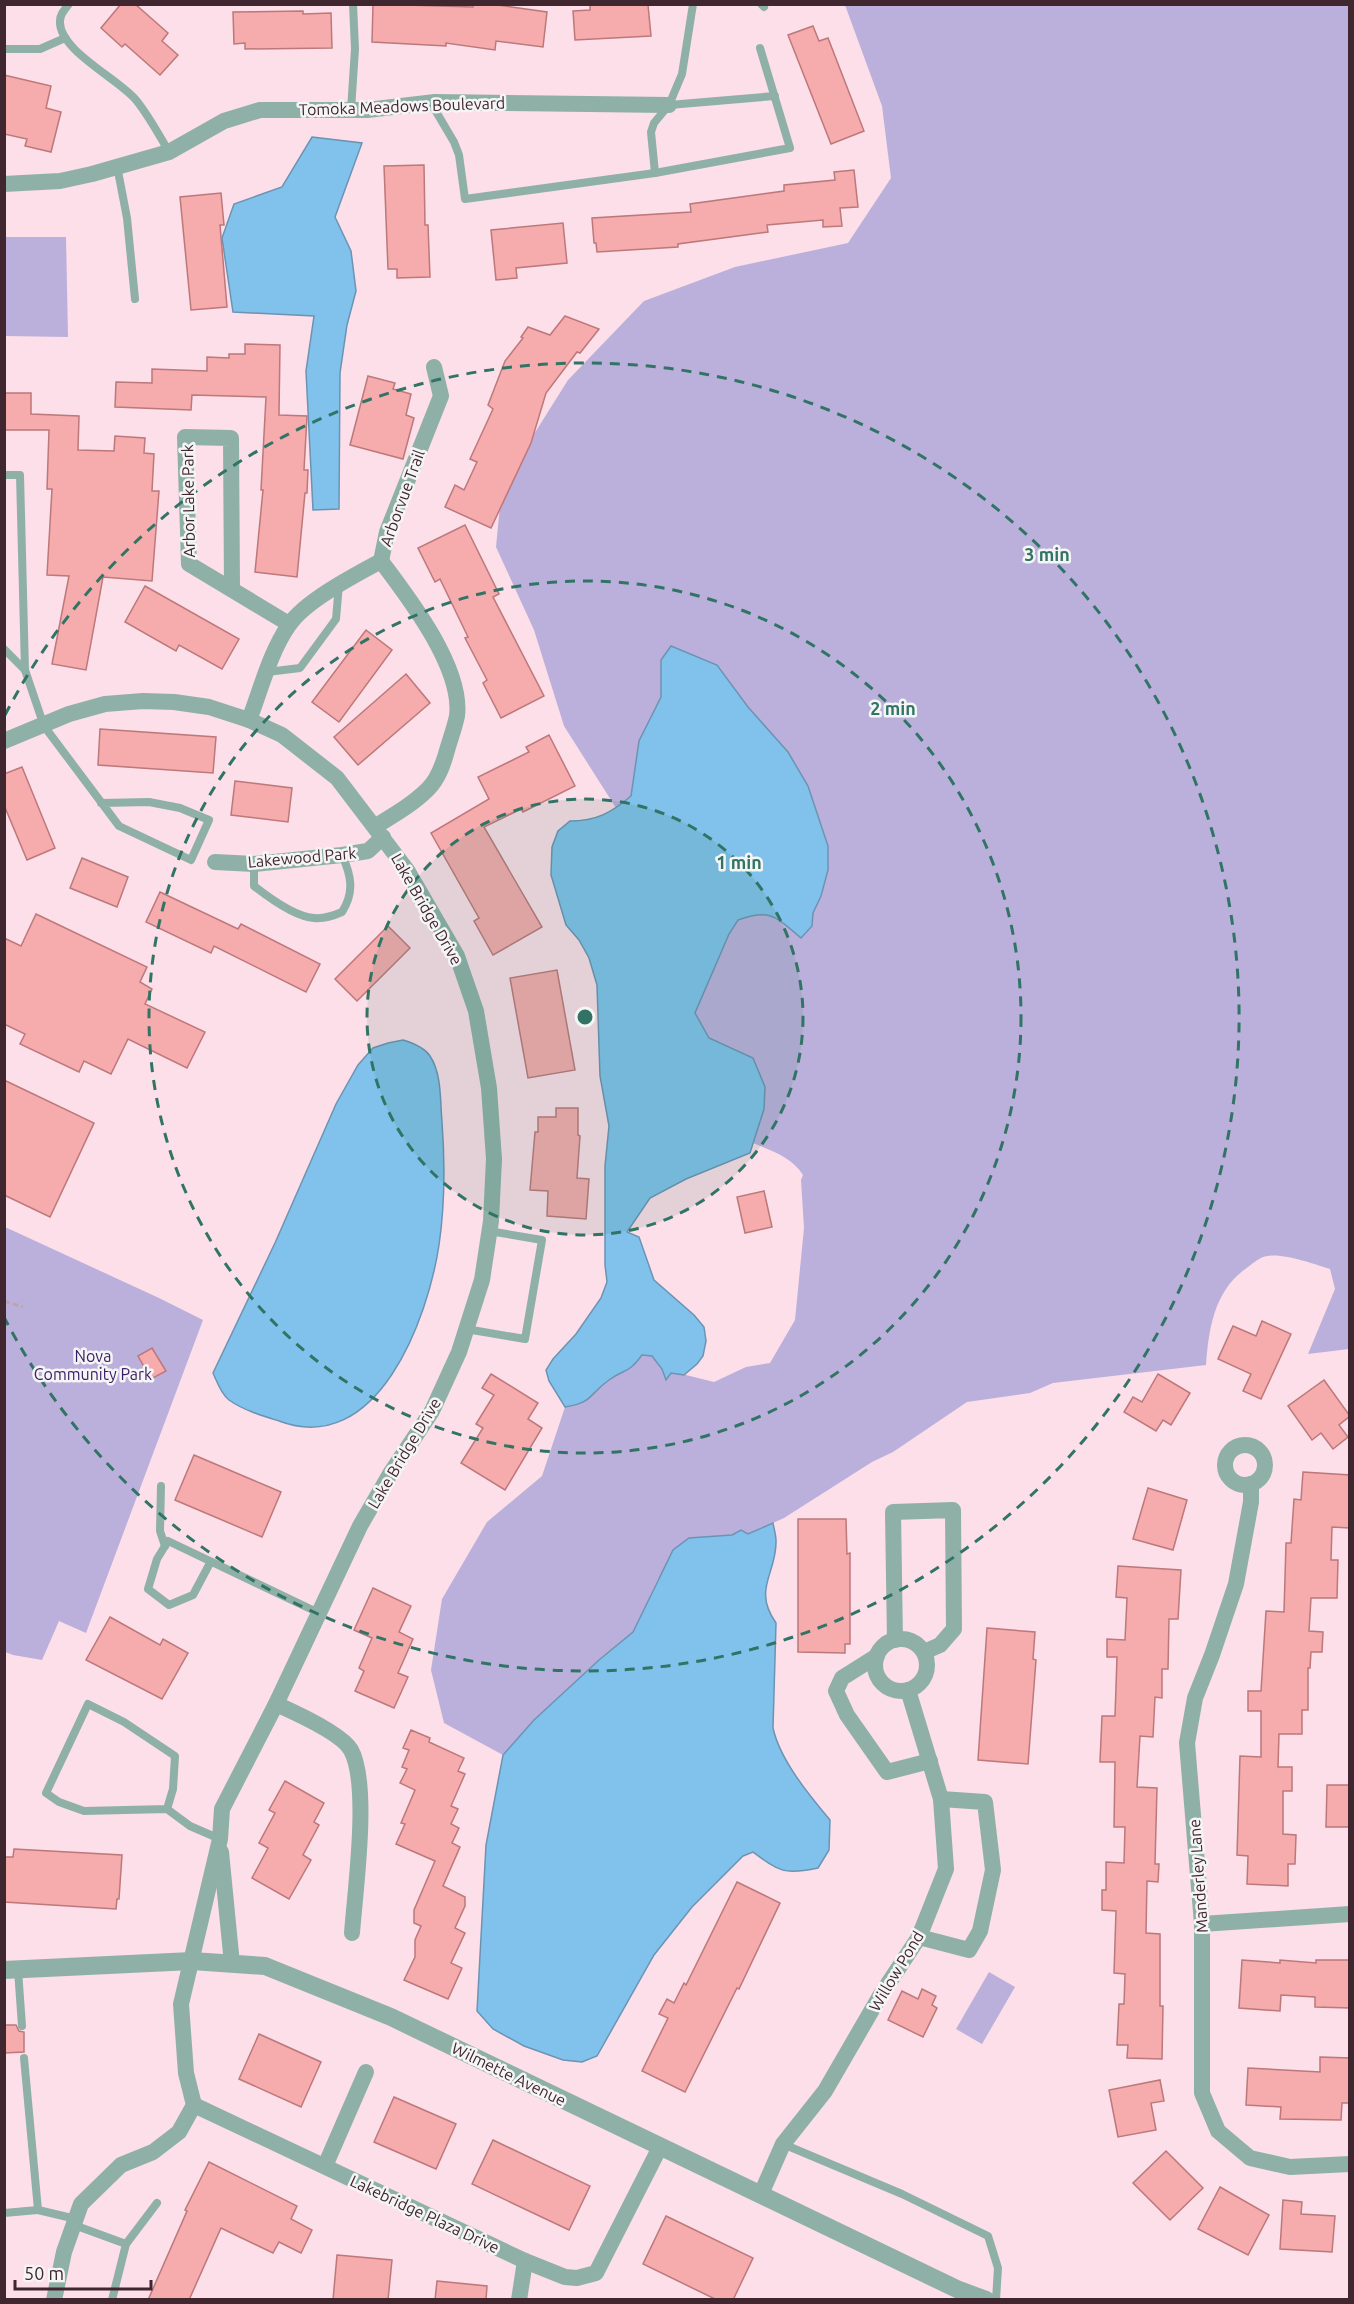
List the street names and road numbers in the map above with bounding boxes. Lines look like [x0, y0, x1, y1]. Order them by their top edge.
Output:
street label: Tomoka Meadows Boulevard [299, 93, 505, 119]
street label: Arbor Lake Park [178, 444, 198, 558]
street label: Arborvue Trail [376, 447, 428, 549]
street label: Lakewood Park [247, 843, 357, 871]
street label: Lake Bridge Drive [388, 850, 466, 968]
street label: Lake Bridge Drive [364, 1394, 444, 1512]
street label: Manderley Lane [1185, 1818, 1211, 1934]
street label: Willow Pond [865, 1928, 927, 2014]
street label: Wilmette Avenue [449, 2039, 569, 2109]
street label: Lakebridge Plaza Drive [348, 2172, 502, 2256]

